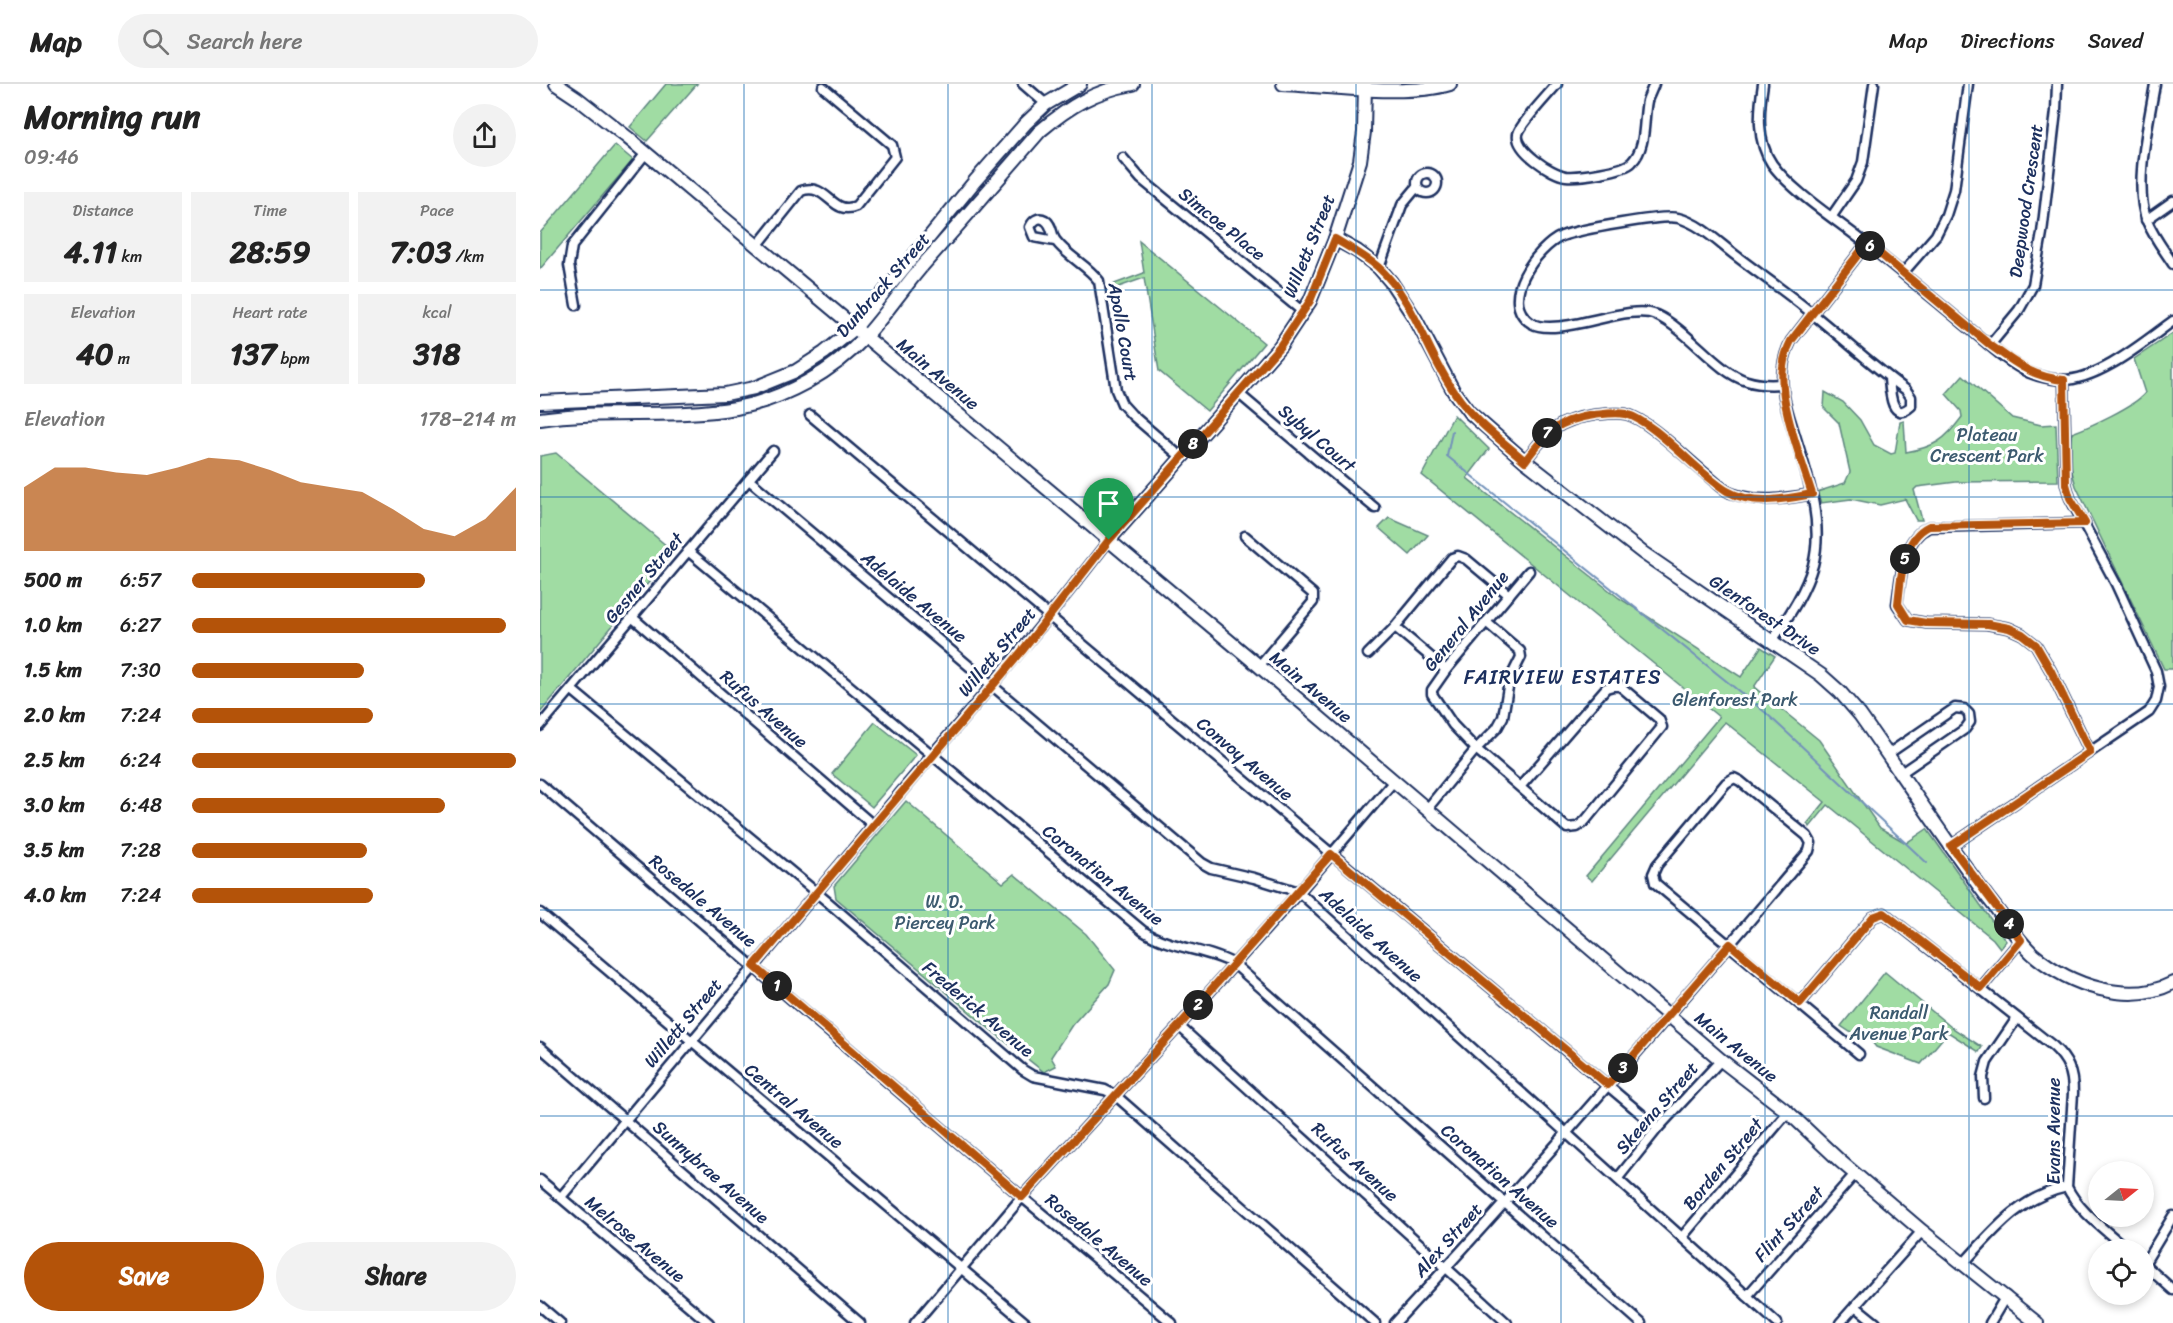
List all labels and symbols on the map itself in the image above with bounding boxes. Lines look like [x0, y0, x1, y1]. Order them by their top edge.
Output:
street label: Deepwood Crescent [1999, 122, 2053, 280]
street label: Simcoe Place [1171, 179, 1273, 269]
street label: Willett Street [1274, 189, 1344, 303]
street label: Dunbrack Street [828, 225, 938, 345]
pin: 6 [1855, 231, 1885, 261]
street label: Apollo Court [1098, 279, 1147, 384]
street label: Main Avenue [889, 329, 987, 419]
street label: Sybyl Court [1271, 396, 1364, 481]
pin: 7 [1532, 418, 1562, 448]
park label: Plateau Crescent Park [1930, 419, 2044, 472]
pin: 8 [1178, 429, 1208, 459]
pin [1083, 478, 1134, 540]
street label: Gesner Street [596, 524, 693, 631]
street label: Adelaide Avenue [853, 542, 975, 651]
pin: 5 [1890, 544, 1920, 574]
street label: General Avenue [1415, 563, 1517, 679]
street label: Glenforest Drive [1702, 566, 1828, 664]
street label: Willett Street [950, 600, 1045, 704]
street label: Main Avenue [1262, 642, 1360, 732]
district label: FAIRVIEW ESTATES [1464, 660, 1662, 695]
street label: Rufus Avenue [713, 661, 815, 757]
park label: Glenforest Park [1672, 684, 1798, 716]
street label: Convoy Avenue [1189, 709, 1301, 809]
street label: Coronation Avenue [1035, 816, 1171, 934]
street label: Rosedale Avenue [642, 846, 764, 956]
street label: Adelaide Avenue [1311, 879, 1430, 991]
park label: W. D. Piercey Park [895, 886, 996, 939]
pin: 4 [1994, 909, 2024, 939]
street label: Frederick Avenue [915, 952, 1041, 1066]
street label: Willett Street [636, 971, 731, 1075]
pin: 1 [762, 971, 792, 1001]
pin: 2 [1183, 990, 1213, 1020]
park label: Randall Avenue Park [1848, 997, 1949, 1050]
street label: Main Avenue [1687, 1003, 1785, 1091]
pin: 3 [1608, 1053, 1638, 1083]
street label: Skeena Street [1607, 1054, 1707, 1162]
street label: Central Avenue [737, 1055, 851, 1157]
street label: Evans Avenue [2038, 1077, 2070, 1185]
street label: Borden Street [1674, 1110, 1772, 1217]
street label: Sunnybrae Avenue [645, 1112, 777, 1232]
street label: Rufus Avenue [1304, 1114, 1406, 1210]
street label: Coronation Avenue [1433, 1115, 1567, 1237]
north arrow [2088, 1161, 2154, 1227]
street label: Flint Street [1746, 1178, 1833, 1270]
street label: Rosedale Avenue [1038, 1185, 1160, 1295]
street label: Melrose Avenue [577, 1187, 693, 1291]
street label: Alex Street [1405, 1195, 1491, 1286]

